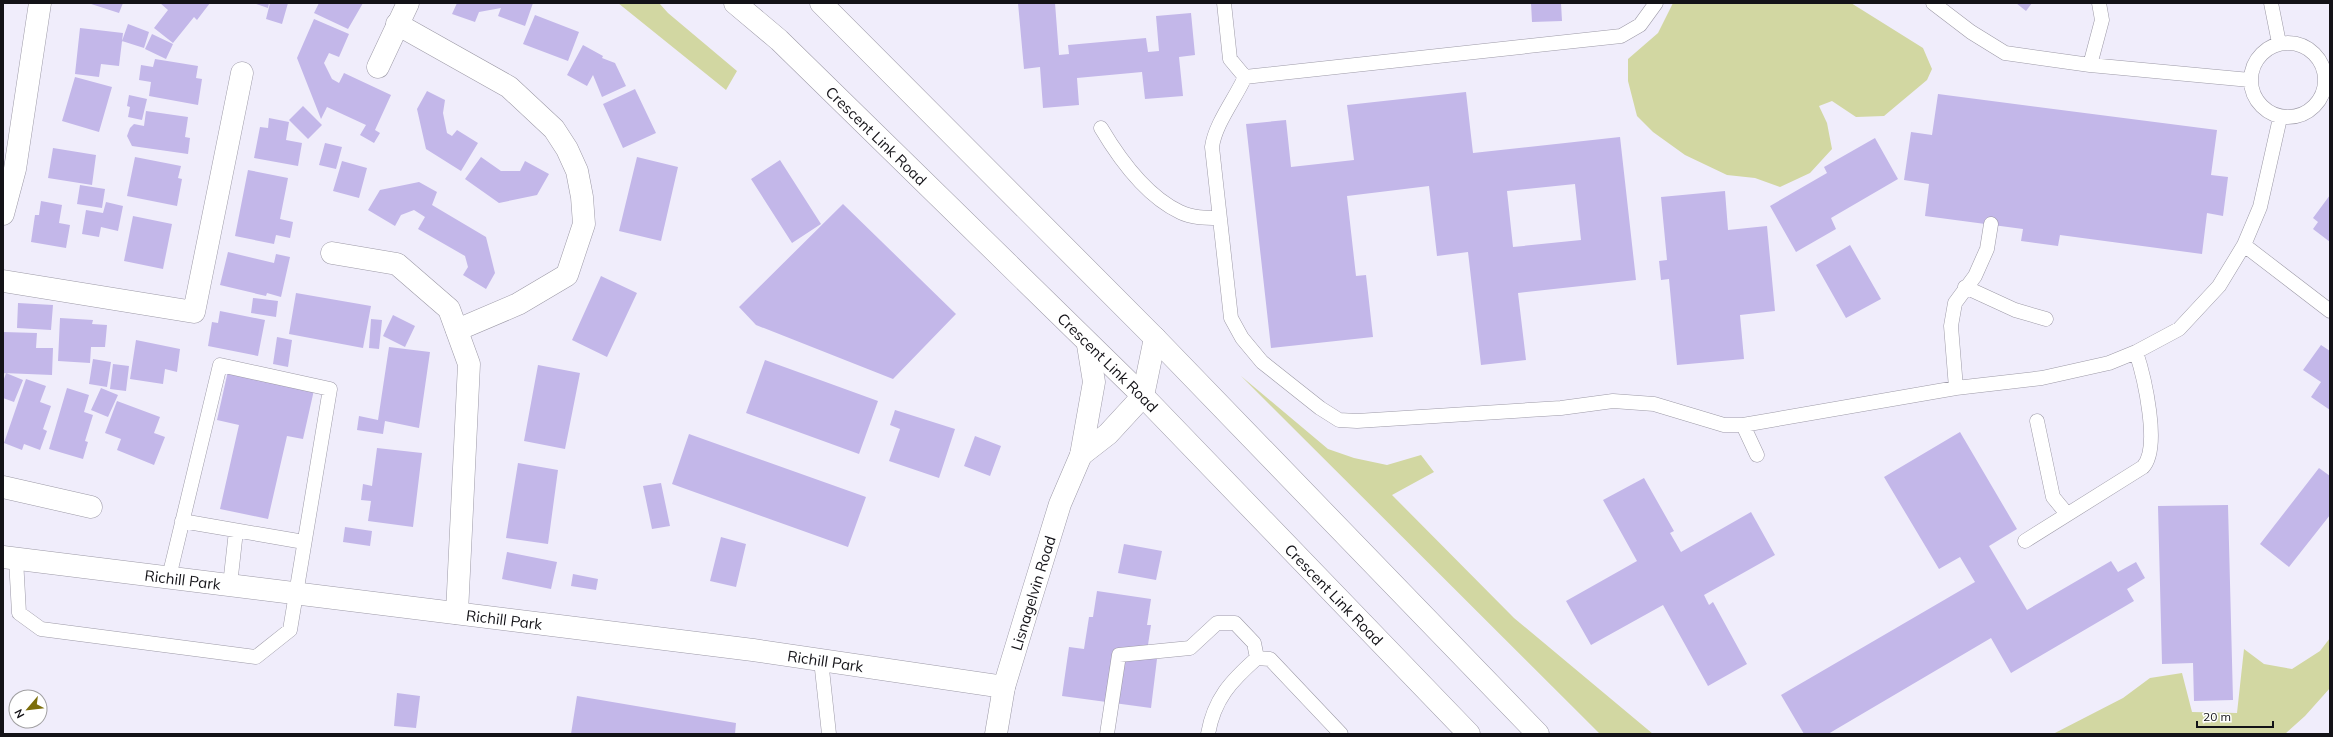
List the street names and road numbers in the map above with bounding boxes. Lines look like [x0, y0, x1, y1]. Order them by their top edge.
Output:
street label: Crescent Link Road [822, 82, 931, 189]
street label: Crescent Link Road [1054, 308, 1162, 416]
street label: Lisnagelvin Road [1006, 533, 1059, 653]
street label: Crescent Link Road [1281, 539, 1387, 649]
street label: Richill Park [144, 565, 222, 593]
street label: Richill Park [465, 605, 544, 633]
street label: Richill Park [786, 646, 865, 676]

